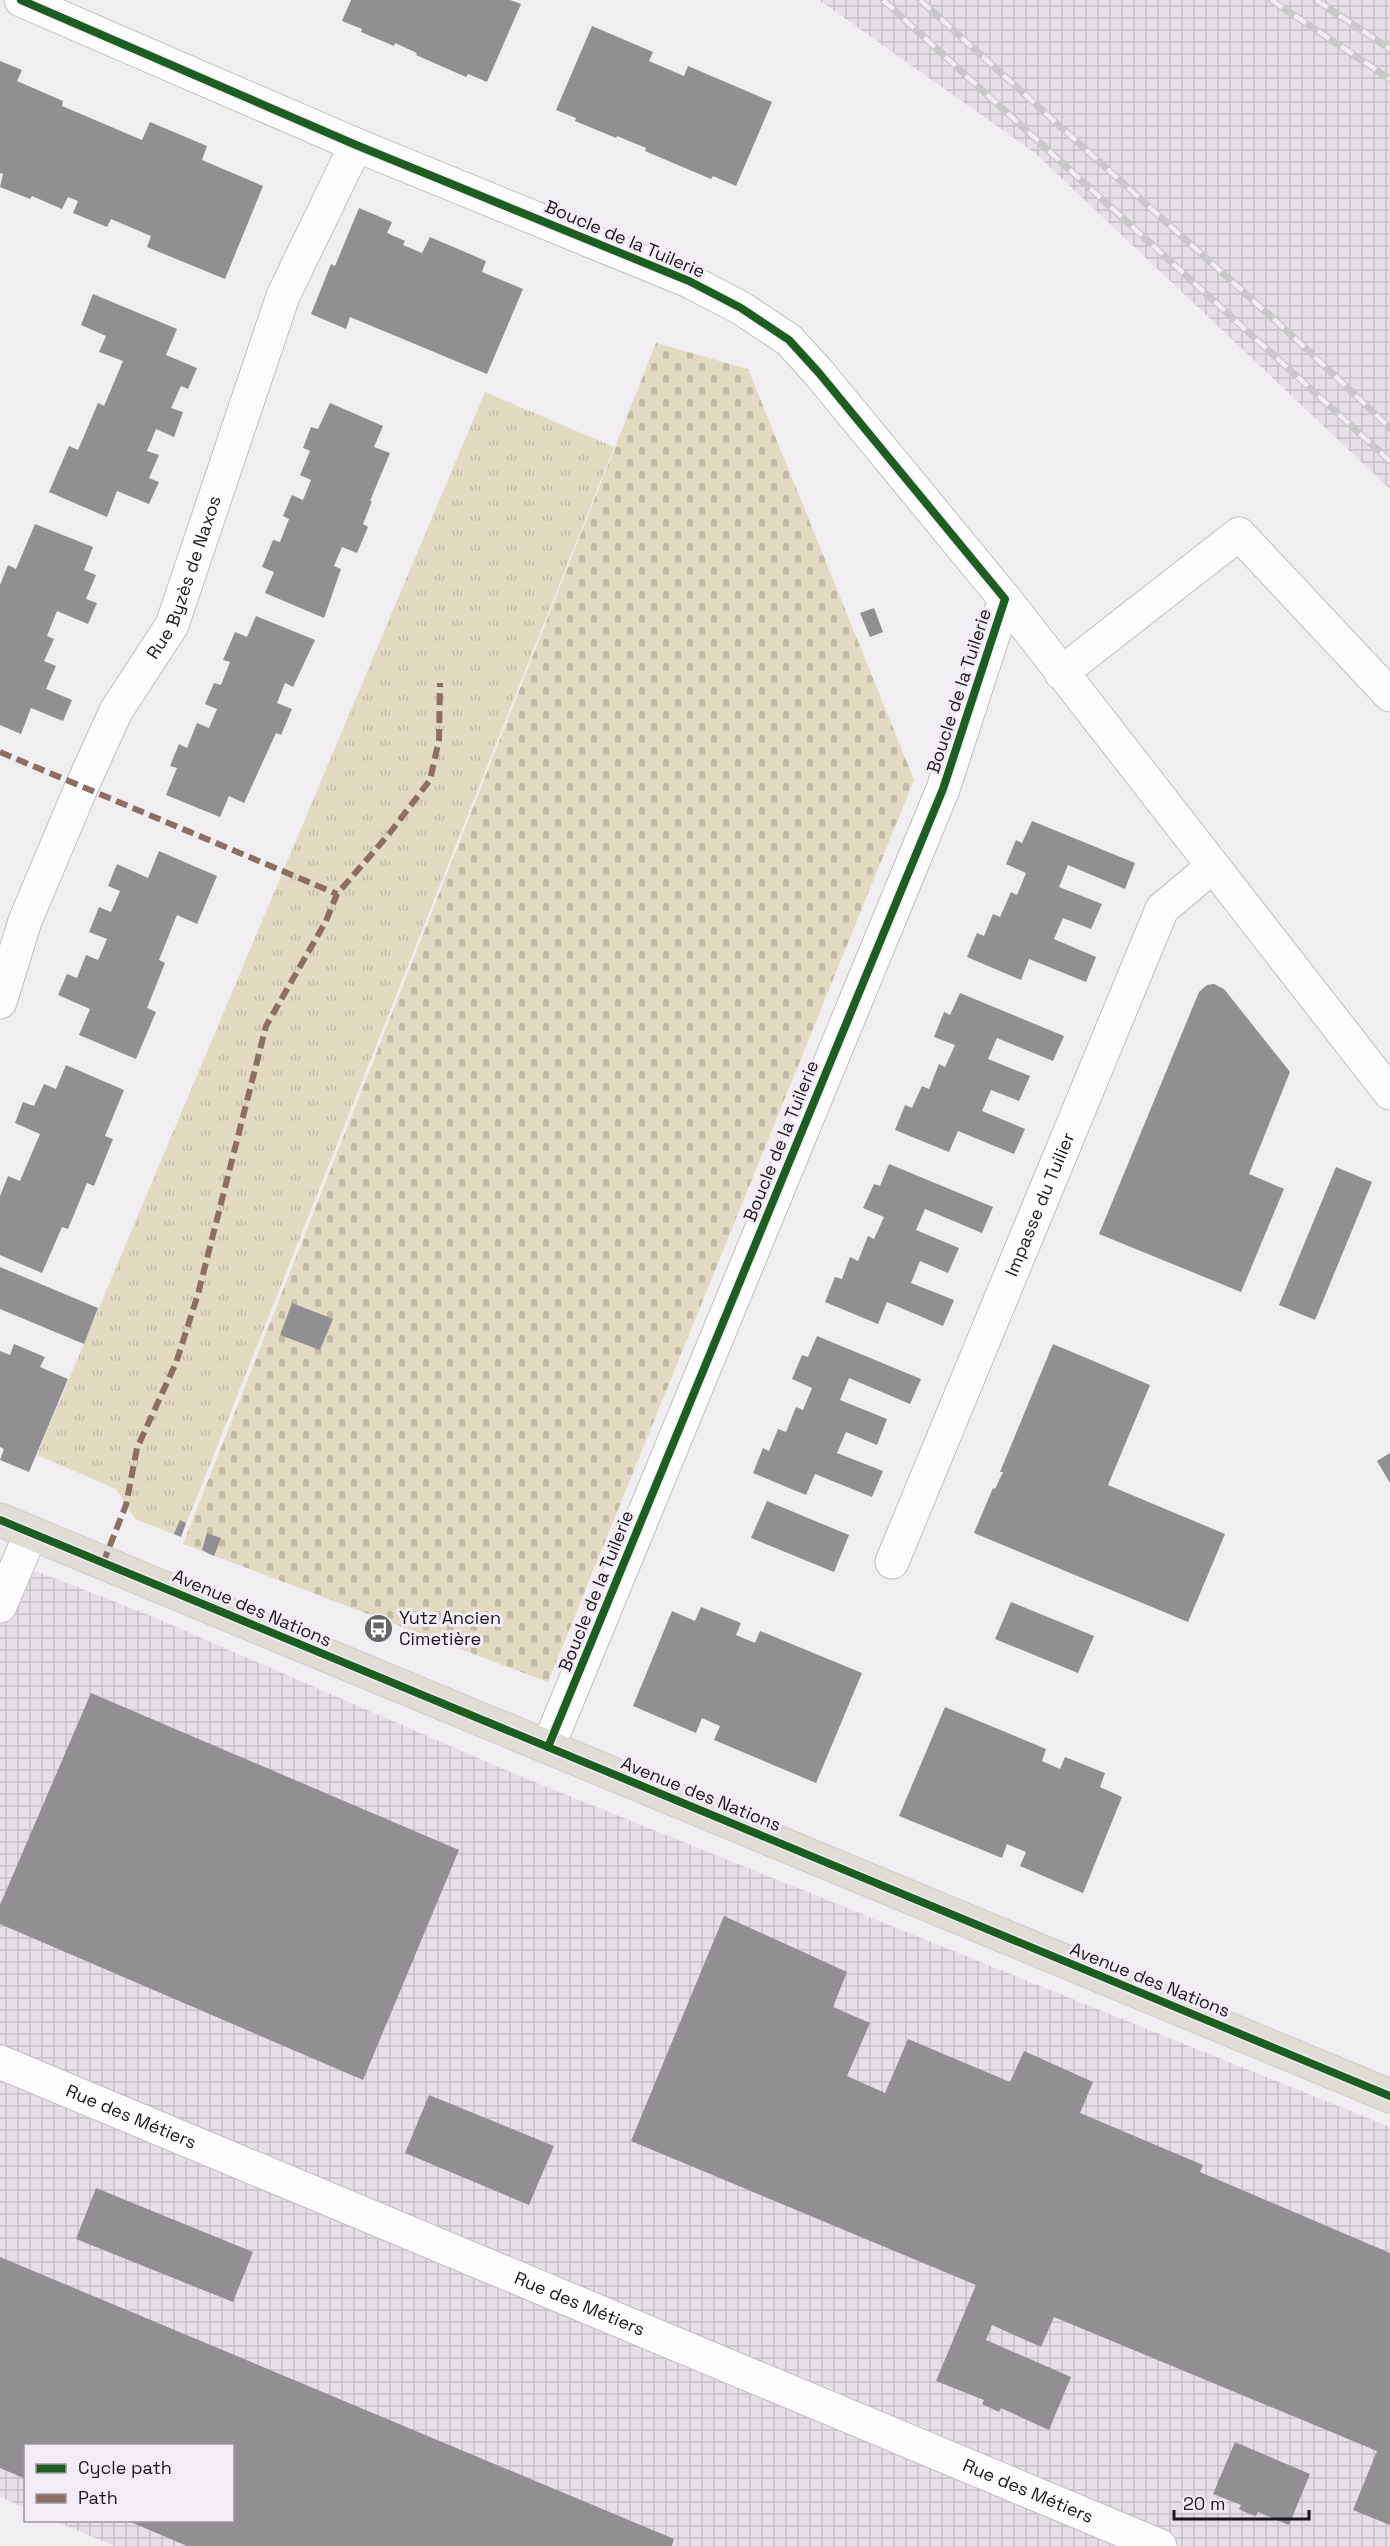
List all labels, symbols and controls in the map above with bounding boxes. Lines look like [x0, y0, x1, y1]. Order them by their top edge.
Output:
street label: Boucle de la Tuilerie [542, 194, 709, 283]
street label: Rue Byzès de Naxos [141, 492, 226, 663]
street label: Boucle de la Tuilerie [921, 606, 996, 776]
street label: Boucle de la Tuilerie [738, 1057, 823, 1225]
street label: Impasse du Tuilier [999, 1129, 1080, 1280]
street label: Boucle de la Tuilerie [553, 1507, 638, 1675]
street label: Avenue des Nations [169, 1564, 335, 1651]
place label: Yutz Ancien Cimetière [399, 1606, 501, 1650]
bus stop icon: Yutz Ancien Cimetière [362, 1612, 394, 1644]
street label: Avenue des Nations [618, 1751, 785, 1836]
street label: Avenue des Nations [1067, 1937, 1234, 2022]
street label: Rue des Métiers [62, 2079, 200, 2154]
street label: Rue des Métiers [511, 2266, 649, 2341]
legend [24, 2444, 234, 2522]
street label: Rue des Métiers [960, 2453, 1097, 2528]
text: Cycle path [78, 2456, 172, 2479]
scale bar [1174, 2483, 1309, 2521]
text: Path [78, 2486, 118, 2509]
text: 20 m [1183, 2492, 1226, 2515]

